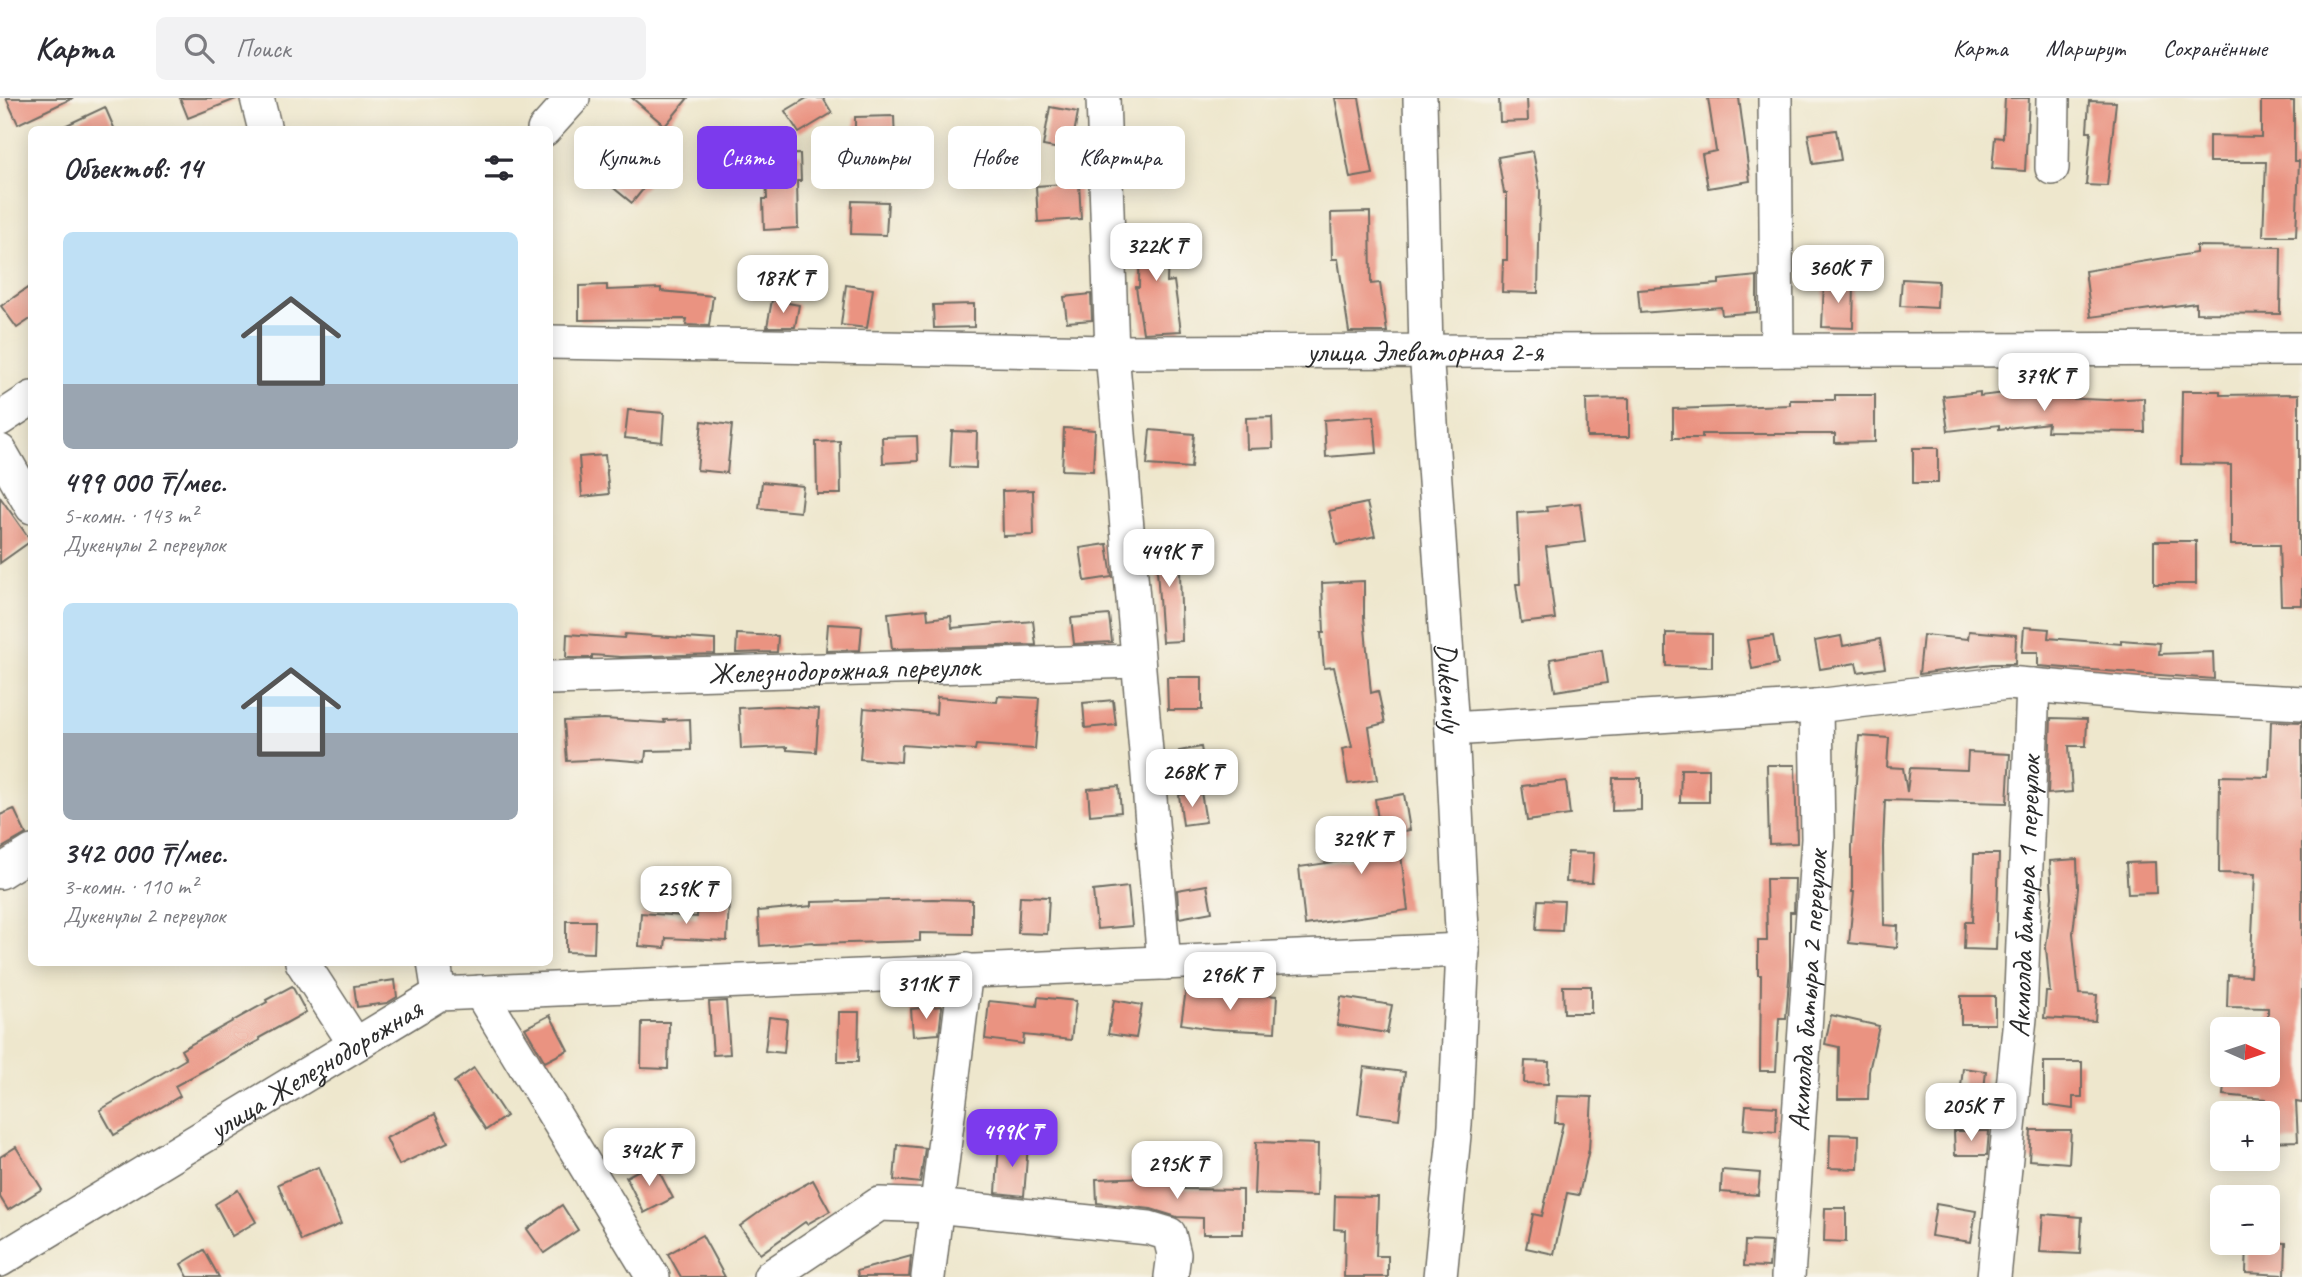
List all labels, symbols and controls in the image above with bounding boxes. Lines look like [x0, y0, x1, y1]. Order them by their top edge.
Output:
search box [156, 17, 646, 80]
text: Карта [35, 27, 114, 69]
icon: search [180, 29, 218, 67]
text: Поиск [236, 32, 290, 65]
text: Карта [1953, 33, 2008, 63]
text: Маршрут [2046, 33, 2125, 63]
text: Сохранённые [2163, 33, 2267, 63]
chip: Купить [574, 126, 683, 189]
chip: Снять [697, 126, 797, 189]
chip: Фильтры [811, 126, 934, 189]
chip: Новое [948, 126, 1041, 189]
chip: Квартира [1055, 126, 1185, 189]
text: Объектов: 14 [63, 149, 202, 187]
icon: filters [480, 149, 518, 187]
pin: 322K ₸ [1099, 223, 1213, 283]
text: 322K ₸ [1126, 231, 1186, 260]
pin: 360K ₸ [1781, 246, 1895, 305]
text: 360K ₸ [1808, 253, 1868, 282]
pin: 187K ₸ [726, 256, 840, 315]
text: 187K ₸ [753, 263, 813, 292]
icon: home [228, 278, 354, 404]
street label: улица Элеваторная 2-я [1305, 332, 1544, 371]
pin: 379K ₸ [1987, 354, 2101, 413]
text: 379K ₸ [2014, 361, 2074, 390]
text: 499 000 ₸/мес. [63, 463, 226, 501]
text: 5-комн. · 143 m² [63, 501, 197, 530]
text: Дукенулы 2 переулок [63, 530, 225, 559]
pin: 449K ₸ [1112, 530, 1226, 589]
text: 449K ₸ [1139, 537, 1199, 566]
street label: Dukenuly [1427, 641, 1471, 736]
street label: Железнодорожная переулок [708, 647, 982, 692]
icon: home [228, 649, 354, 775]
pin: 268K ₸ [1135, 750, 1249, 809]
street label: Акмолда батыра 1 переулок [1999, 752, 2049, 1039]
text: 268K ₸ [1162, 757, 1222, 786]
pin: 329K ₸ [1304, 816, 1418, 876]
text: 329K ₸ [1331, 824, 1391, 853]
text: 342 000 ₸/мес. [63, 834, 227, 872]
street label: Акмолда батыра 2 переулок [1779, 846, 1836, 1132]
pin: 259K ₸ [629, 866, 743, 926]
text: 3-комн. · 110 m² [63, 872, 197, 901]
text: 259K ₸ [657, 874, 715, 903]
text: Дукенулы 2 переулок [63, 901, 225, 930]
pin: 296K ₸ [1173, 953, 1287, 1012]
text: 296K ₸ [1200, 960, 1260, 989]
pin: 311K ₸ [869, 962, 983, 1021]
text: 311K ₸ [896, 969, 956, 998]
street label: улица Железнодорожная [200, 989, 430, 1149]
north arrow [2210, 1017, 2280, 1087]
map controls [2210, 1017, 2280, 1255]
pin: 205K ₸ [1914, 1084, 2028, 1143]
text: 205K ₸ [1941, 1091, 2001, 1120]
button: + [2210, 1101, 2280, 1171]
pin: 499K ₸ [955, 1110, 1069, 1169]
text: 499K ₸ [983, 1117, 1041, 1146]
pin: 342K ₸ [592, 1128, 706, 1188]
text: 342K ₸ [619, 1136, 679, 1165]
pin: 295K ₸ [1120, 1142, 1234, 1201]
text: 295K ₸ [1148, 1149, 1206, 1178]
button: − [2210, 1185, 2280, 1255]

